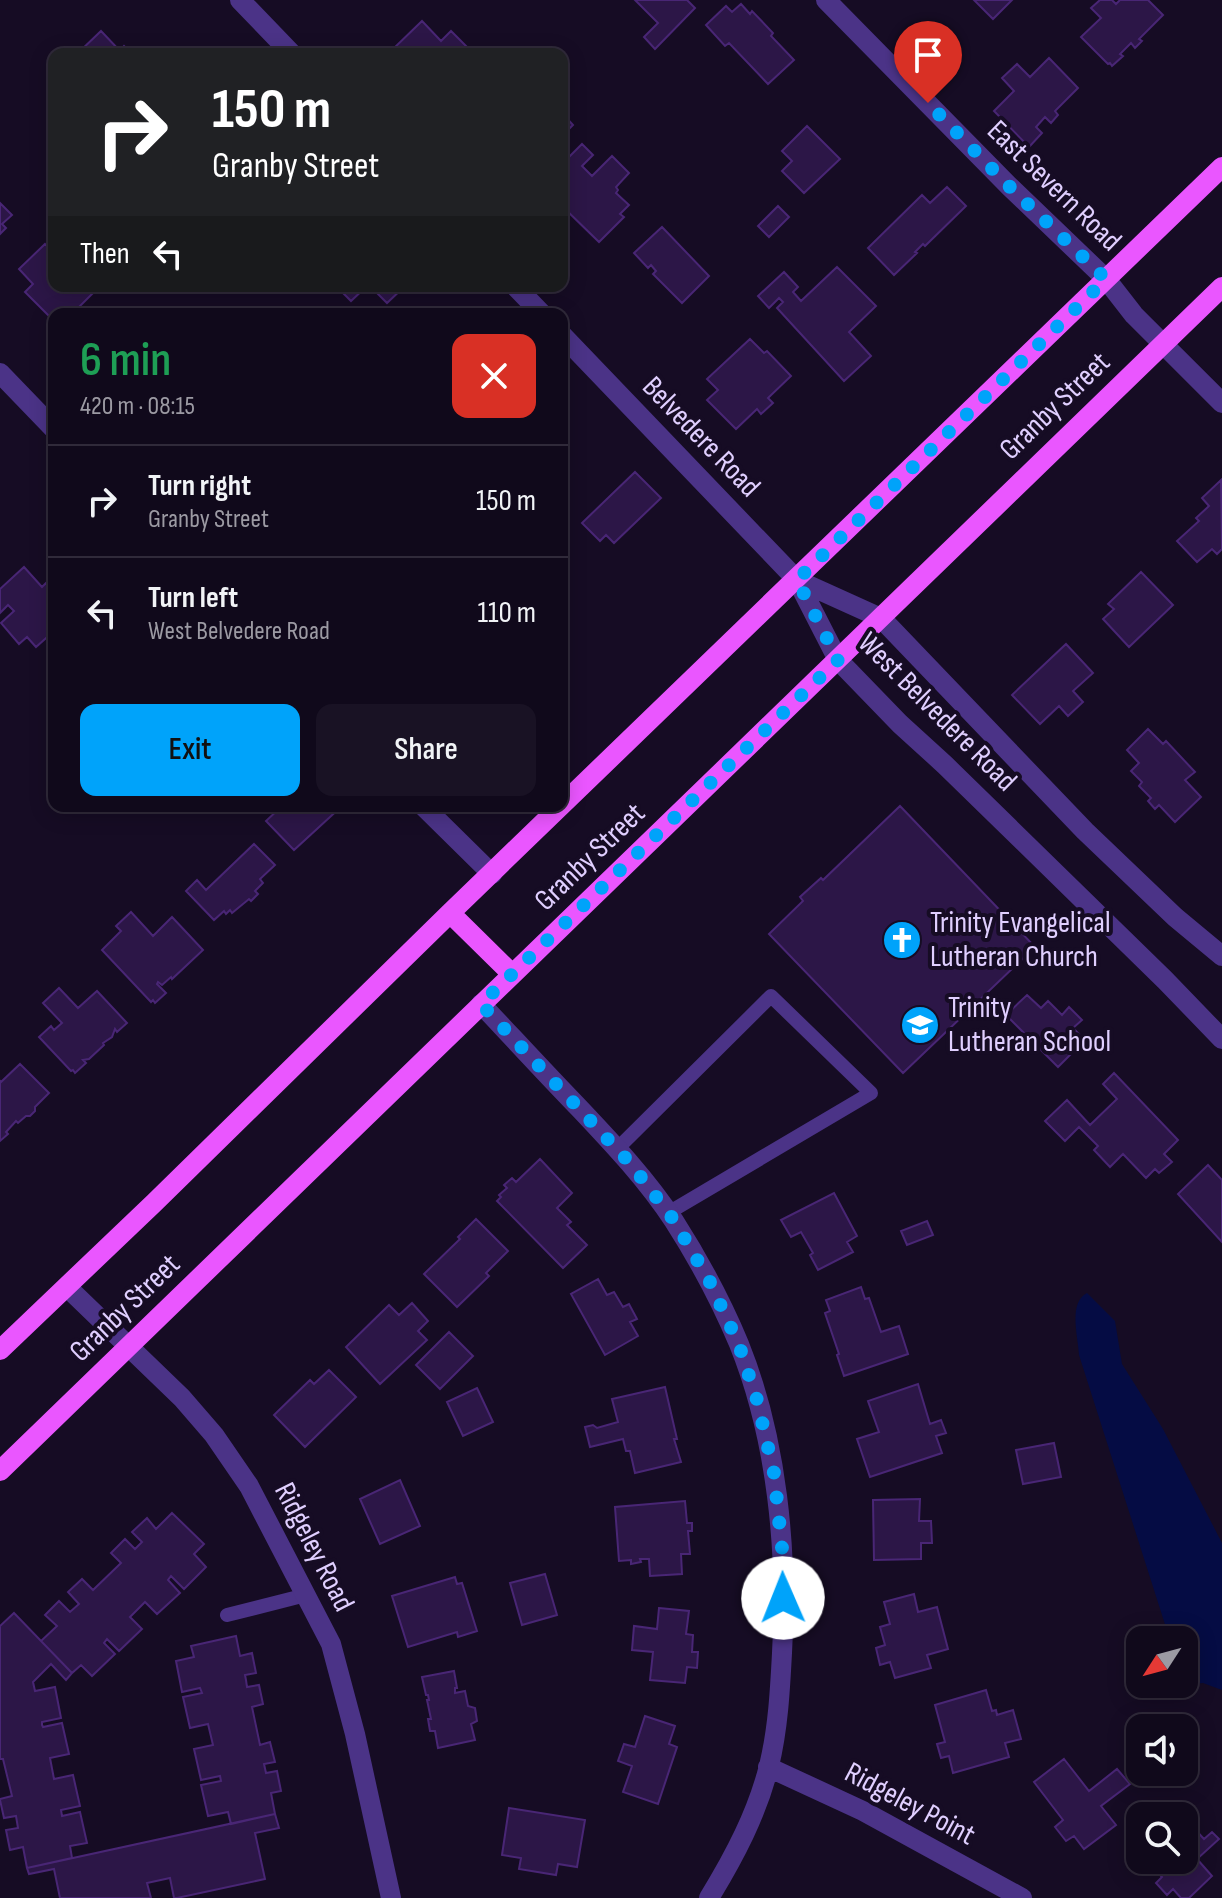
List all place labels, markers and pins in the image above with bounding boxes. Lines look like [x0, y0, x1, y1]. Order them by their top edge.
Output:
pin [894, 21, 962, 103]
place label: Trinity Evangelical Lutheran Church [930, 905, 1110, 975]
church icon: Trinity Evangelical Lutheran Church [881, 919, 923, 961]
place label: Trinity Lutheran School [948, 990, 1111, 1060]
school or university icon: Trinity Lutheran School [899, 1004, 941, 1046]

